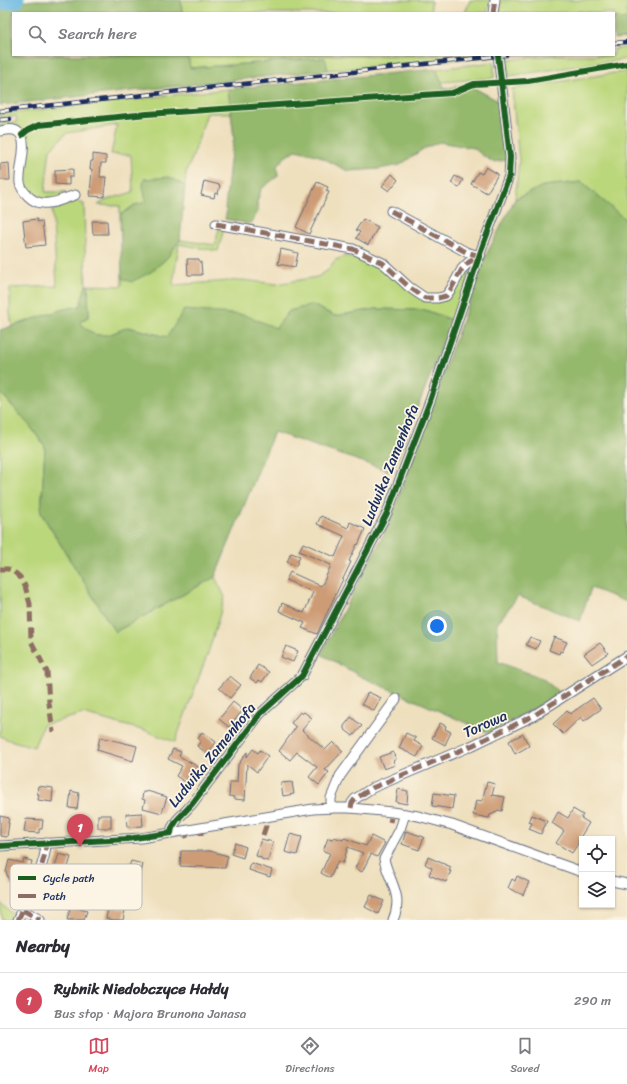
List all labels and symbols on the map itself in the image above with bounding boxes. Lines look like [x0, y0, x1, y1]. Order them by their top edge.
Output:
street label: Ludwika Zamenhofa [354, 400, 426, 530]
your location [427, 616, 447, 636]
street label: Ludwika Zamenhofa [161, 696, 263, 813]
street label: Torowa [459, 703, 512, 745]
pin: 1 [67, 814, 93, 847]
legend [10, 864, 142, 910]
text: Cycle path [43, 869, 95, 888]
text: Path [43, 887, 66, 906]

